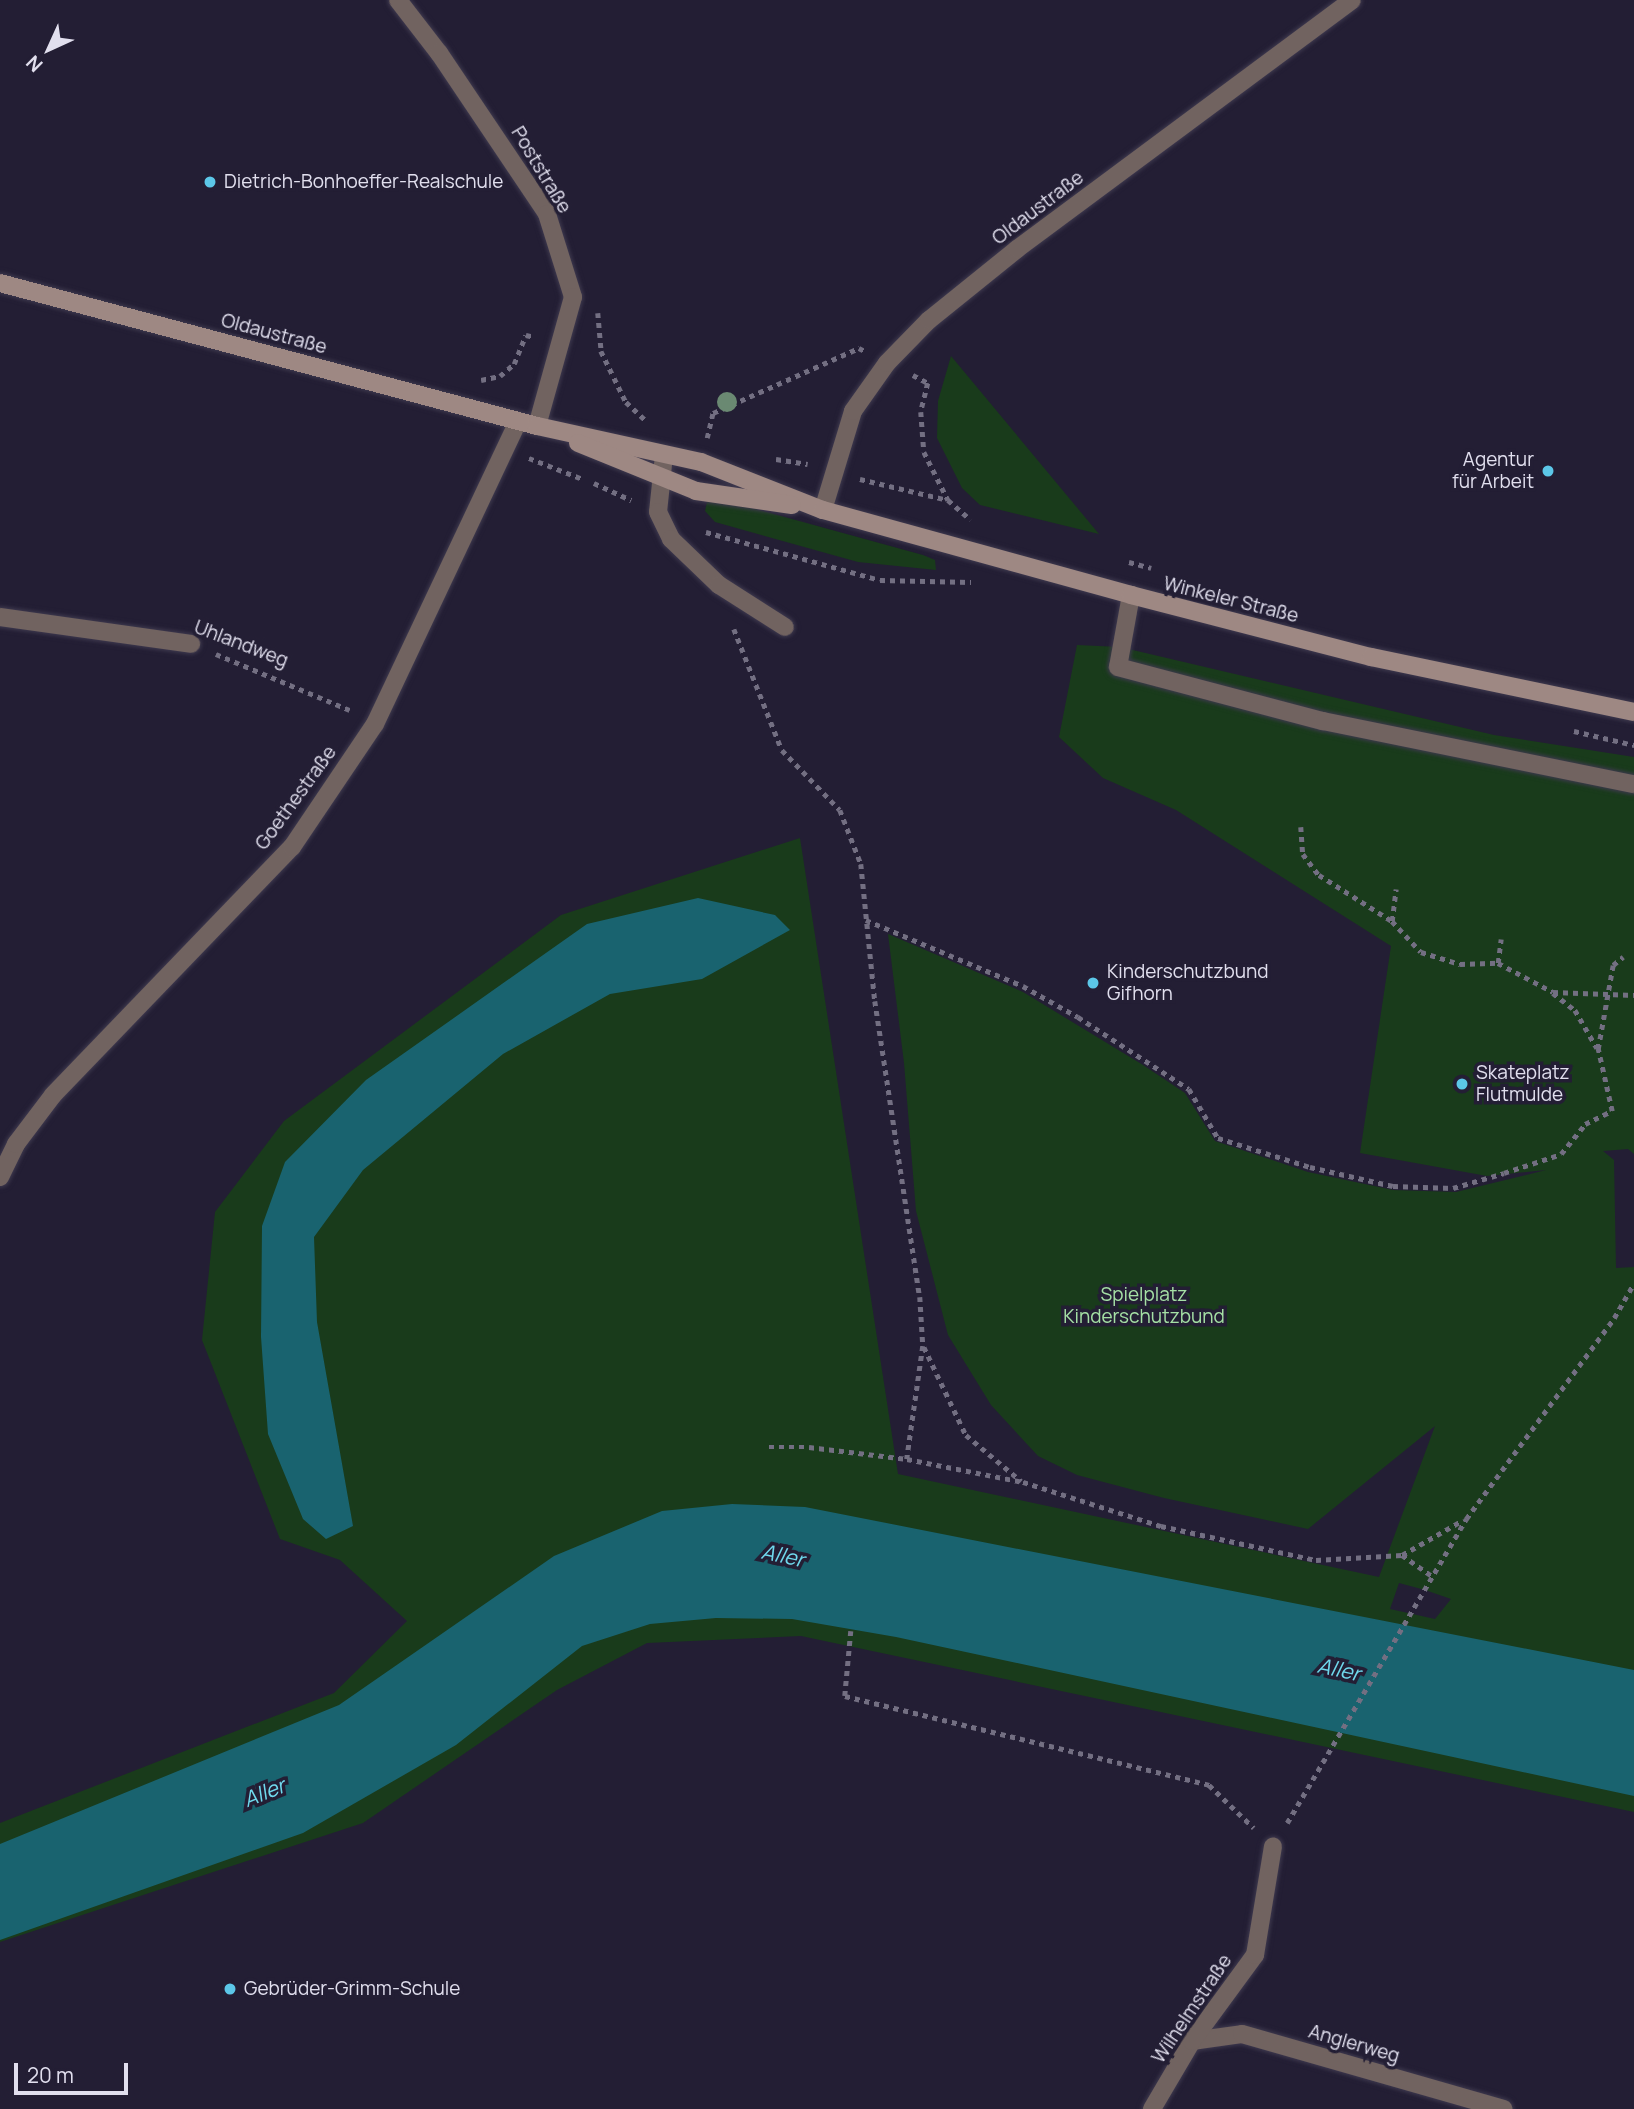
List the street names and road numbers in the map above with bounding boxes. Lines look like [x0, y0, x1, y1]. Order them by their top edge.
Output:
street label: Poststraße [506, 122, 576, 218]
street label: Oldaustraße [988, 166, 1088, 250]
street label: Oldaustraße [219, 309, 329, 359]
street label: Winkeler Straße [1161, 572, 1301, 628]
street label: Uhlandweg [191, 616, 291, 672]
street label: Goethestraße [251, 742, 341, 854]
street label: Wilhelmstraße [1147, 1950, 1237, 2068]
street label: Anglerweg [1306, 2020, 1402, 2068]

